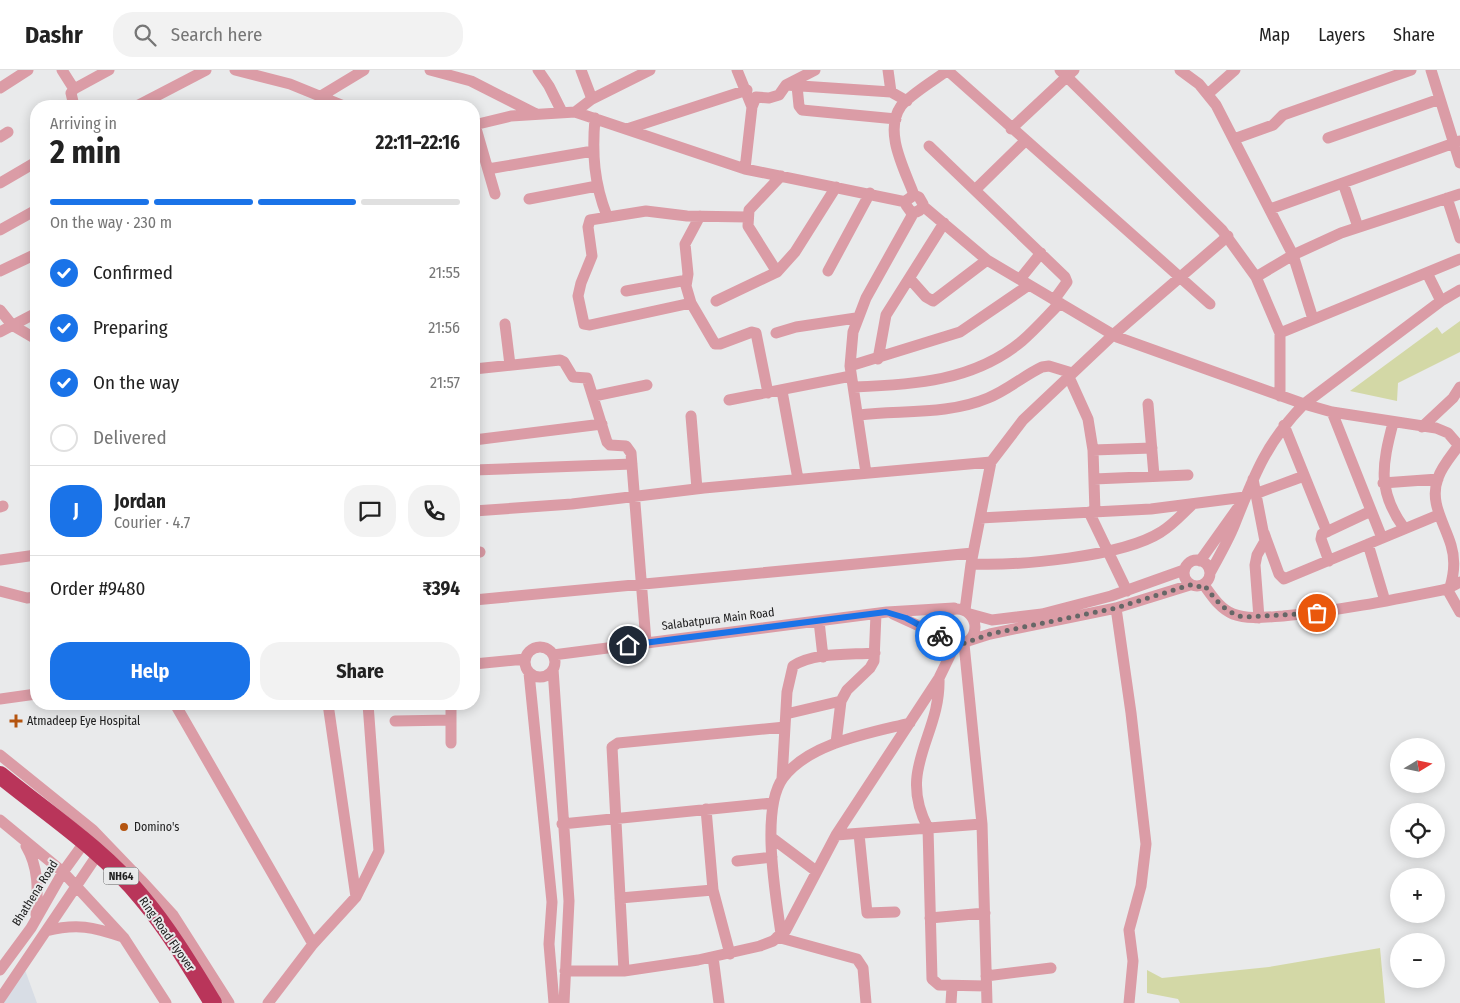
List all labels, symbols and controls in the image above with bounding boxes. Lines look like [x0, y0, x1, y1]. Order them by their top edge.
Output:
search box [113, 12, 463, 57]
text: Dashr [25, 21, 83, 49]
icon: search [131, 21, 159, 49]
text: Search here [171, 23, 262, 46]
text: Map [1259, 24, 1290, 46]
text: Layers [1318, 24, 1365, 46]
text: Share [1393, 24, 1435, 46]
text: Arriving in [50, 114, 117, 133]
text: 22:11–22:16 [376, 131, 460, 154]
text: 2 min [50, 133, 121, 171]
text: On the way · 230 m [50, 213, 172, 232]
icon: check [50, 259, 78, 287]
text: Confirmed [93, 261, 173, 284]
text: 21:55 [429, 263, 460, 282]
icon: check [50, 314, 78, 342]
text: Preparing [93, 316, 168, 339]
text: 21:56 [428, 318, 460, 337]
icon: check [50, 369, 78, 397]
text: On the way [93, 371, 179, 394]
text: 21:57 [430, 373, 460, 392]
text: Delivered [93, 426, 167, 449]
button: chat [344, 485, 396, 537]
button: phone [408, 485, 460, 537]
text: Jordan [114, 490, 166, 513]
text: J [73, 499, 79, 522]
text: Courier · 4.7 [114, 513, 190, 532]
text: Order #9480 [50, 577, 145, 600]
text: ₹394 [422, 577, 460, 600]
pin [1296, 592, 1338, 634]
icon: bag [1303, 599, 1331, 627]
street label: Salabatpura Main Road [661, 605, 775, 633]
courier [915, 611, 965, 661]
icon: bike [926, 622, 954, 650]
pin [607, 624, 649, 666]
icon: home [614, 631, 642, 659]
button: Help [50, 642, 250, 700]
button: Share [260, 642, 460, 700]
marker: Atmadeep Eye Hospital [9, 714, 23, 728]
place label: Atmadeep Eye Hospital [27, 714, 140, 728]
north arrow [1390, 738, 1445, 792]
map controls [1390, 738, 1445, 988]
button: locate [1390, 803, 1445, 858]
place label: Domino's [134, 820, 179, 834]
marker: Domino's [118, 821, 130, 833]
street label: Bhathena Road [9, 858, 61, 928]
road number: NH64 [104, 868, 138, 884]
button: + [1390, 868, 1445, 923]
street label: Ring Road Flyover [136, 894, 198, 974]
button: − [1390, 933, 1445, 988]

